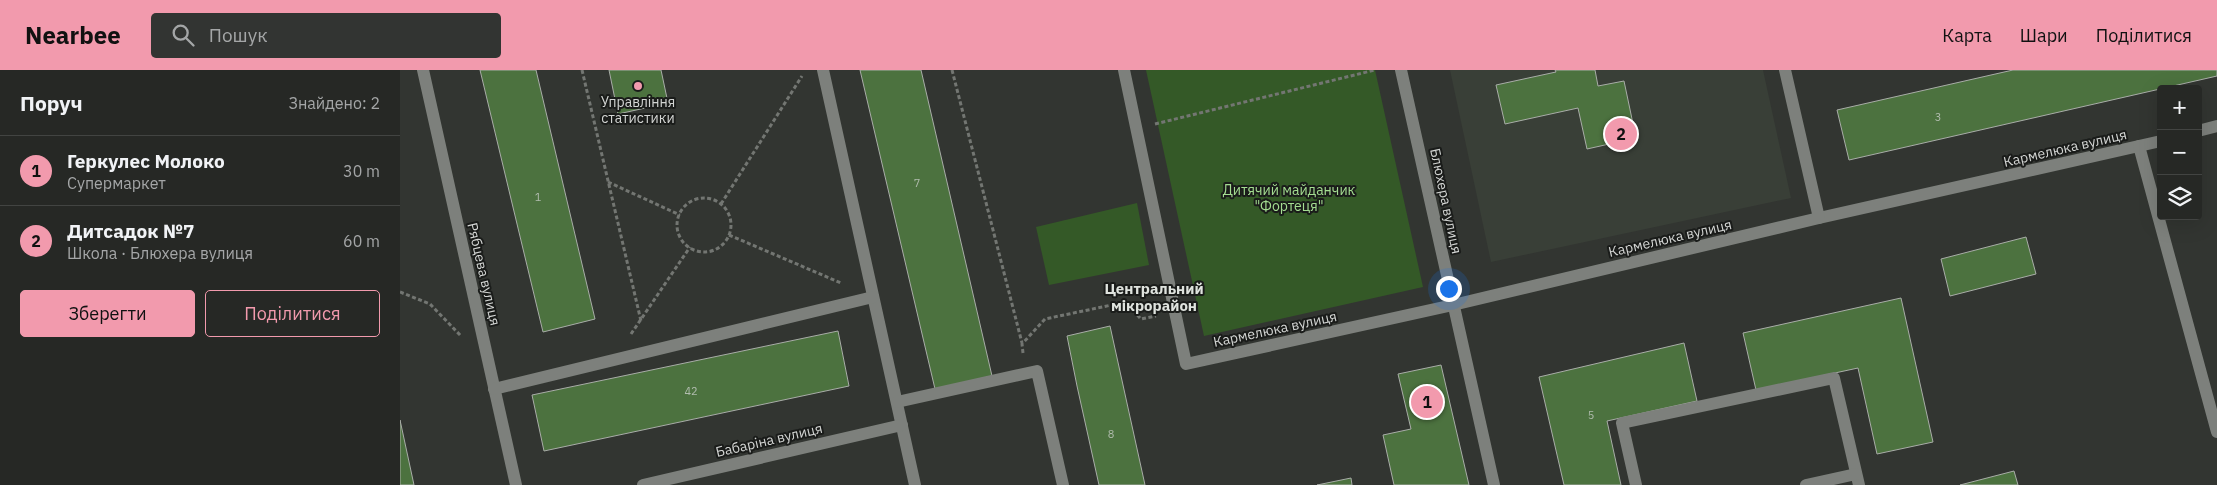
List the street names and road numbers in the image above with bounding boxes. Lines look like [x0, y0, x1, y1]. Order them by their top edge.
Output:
street label: Кармелюка вулиця [2002, 125, 2128, 171]
street label: Блюхера вулиця [1426, 147, 1466, 255]
street label: Кармелюка вулиця [1607, 215, 1733, 261]
street label: Рябцева вулиця [463, 221, 505, 327]
street label: Кармелюка вулиця [1212, 307, 1338, 351]
street label: Бабаріна вулиця [714, 419, 824, 461]

